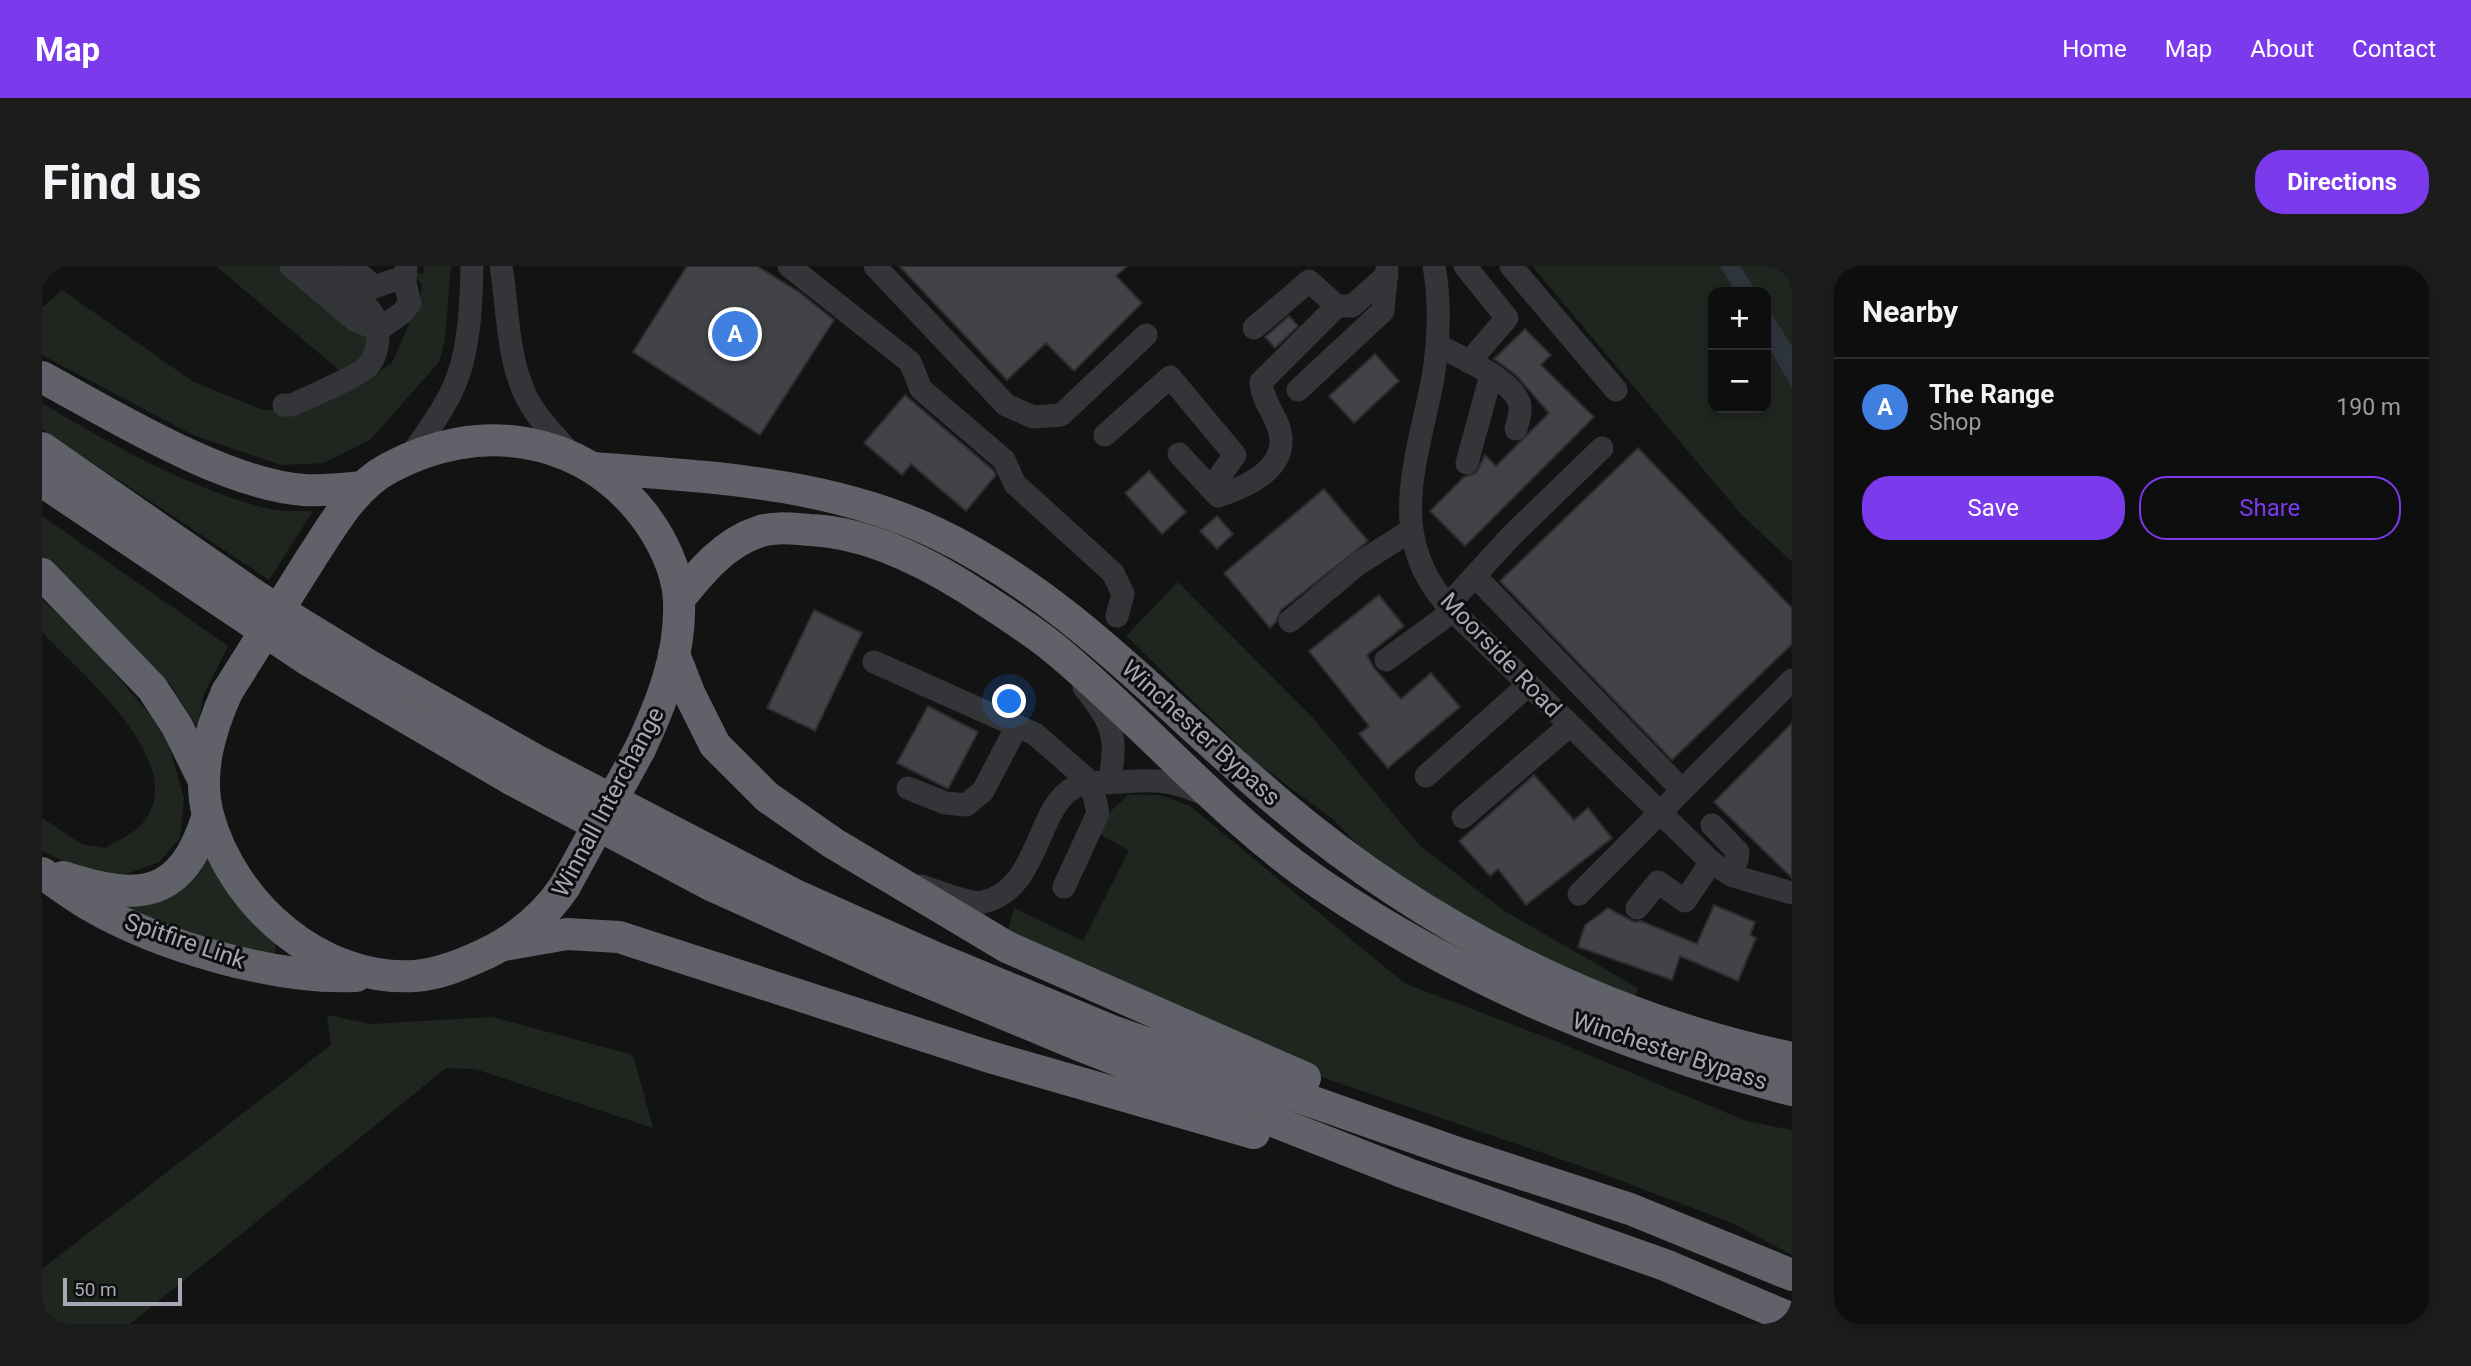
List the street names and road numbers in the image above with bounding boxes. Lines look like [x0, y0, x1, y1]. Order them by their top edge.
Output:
street label: Moorside Road [1435, 587, 1567, 723]
street label: Winchester Bypass [1116, 654, 1286, 812]
street label: Winnall Interchange [546, 702, 670, 902]
street label: Spitfire Link [121, 907, 250, 975]
street label: Winchester Bypass [1569, 1006, 1771, 1096]

